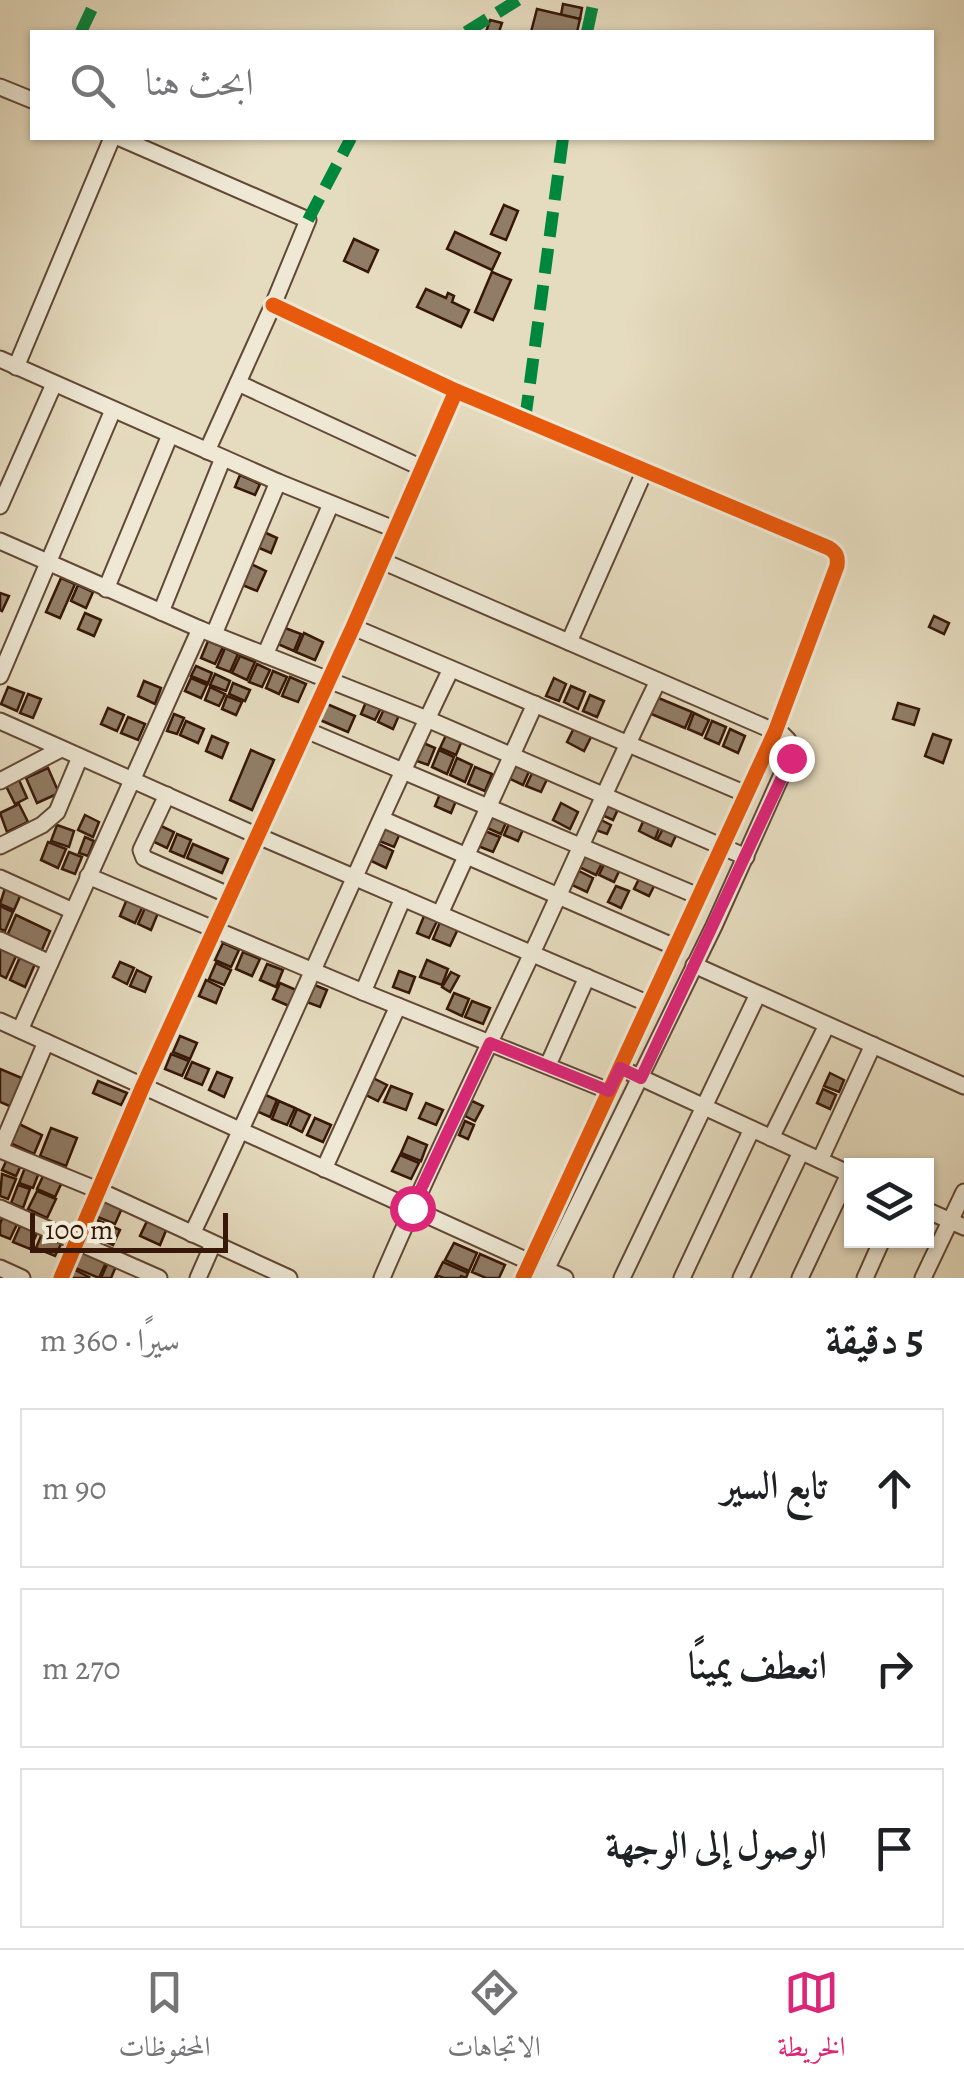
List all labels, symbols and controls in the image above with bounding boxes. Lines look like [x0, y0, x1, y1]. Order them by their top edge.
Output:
search box [30, 30, 934, 140]
text: ابحث هنا [145, 56, 254, 108]
icon: search [65, 58, 120, 113]
route end [769, 736, 815, 782]
map controls [844, 1158, 934, 1248]
button: layers [844, 1158, 934, 1248]
route start [390, 1186, 436, 1232]
scale bar [30, 1208, 228, 1252]
text: 100 m [45, 1211, 113, 1249]
text: 5 دقيقة [825, 1310, 924, 1367]
text: سيرًا · 360 m [40, 1318, 180, 1362]
text: تابع السير [721, 1459, 827, 1511]
icon: ahead [867, 1461, 922, 1516]
text: 90 m [42, 1466, 107, 1510]
text: انعطف يمينًا [688, 1639, 827, 1691]
icon: right [867, 1641, 922, 1696]
text: 270 m [42, 1646, 121, 1690]
text: الوصول إلى الوجهة [606, 1819, 827, 1871]
icon: arrive [867, 1821, 922, 1876]
tab: المحفوظات [118, 1965, 211, 2074]
tab: الاتجاهات [447, 1965, 541, 2074]
tab: الخريطة [778, 1965, 846, 2074]

